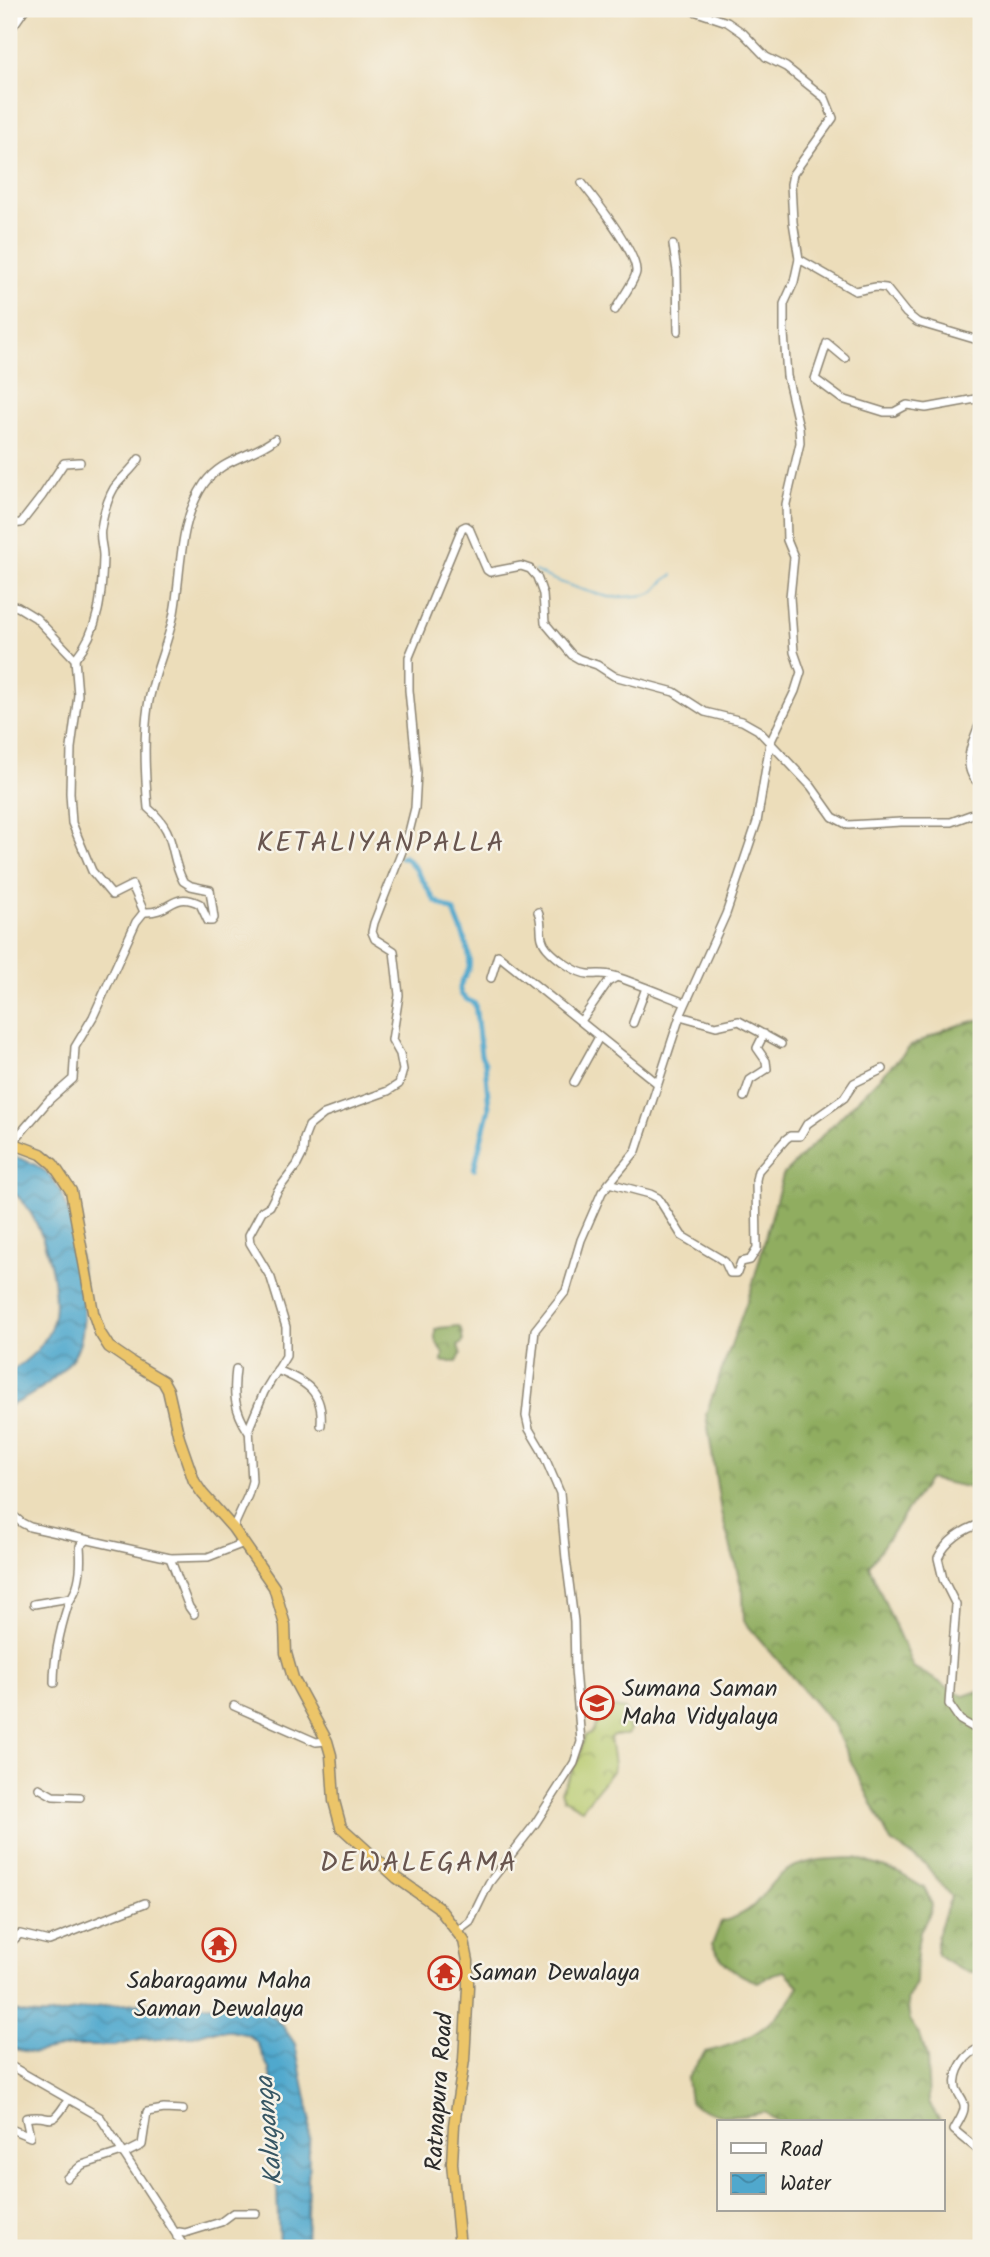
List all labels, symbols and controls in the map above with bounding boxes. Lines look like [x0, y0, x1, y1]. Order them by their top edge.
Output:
district label: KETALIYANPALLA [257, 821, 505, 866]
place label: Sumana Saman Maha Vidyalaya [622, 1670, 779, 1737]
school or university icon: Sumana Saman Maha Vidyalaya [578, 1684, 616, 1722]
district label: DEWALEGAMA [320, 1841, 518, 1886]
temple icon: Sabaragamu Maha Saman Dewalaya [200, 1926, 238, 1964]
temple icon: Saman Dewalaya [426, 1954, 464, 1992]
place label: Saman Dewalaya [470, 1954, 640, 1993]
place label: Sabaragamu Maha Saman Dewalaya [127, 1962, 311, 2029]
street label: Ratnapura Road [415, 2011, 465, 2172]
water label: Kaluganga [244, 2073, 296, 2187]
legend [717, 2120, 944, 2212]
text: Road [780, 2134, 823, 2167]
text: Water [780, 2168, 832, 2201]

